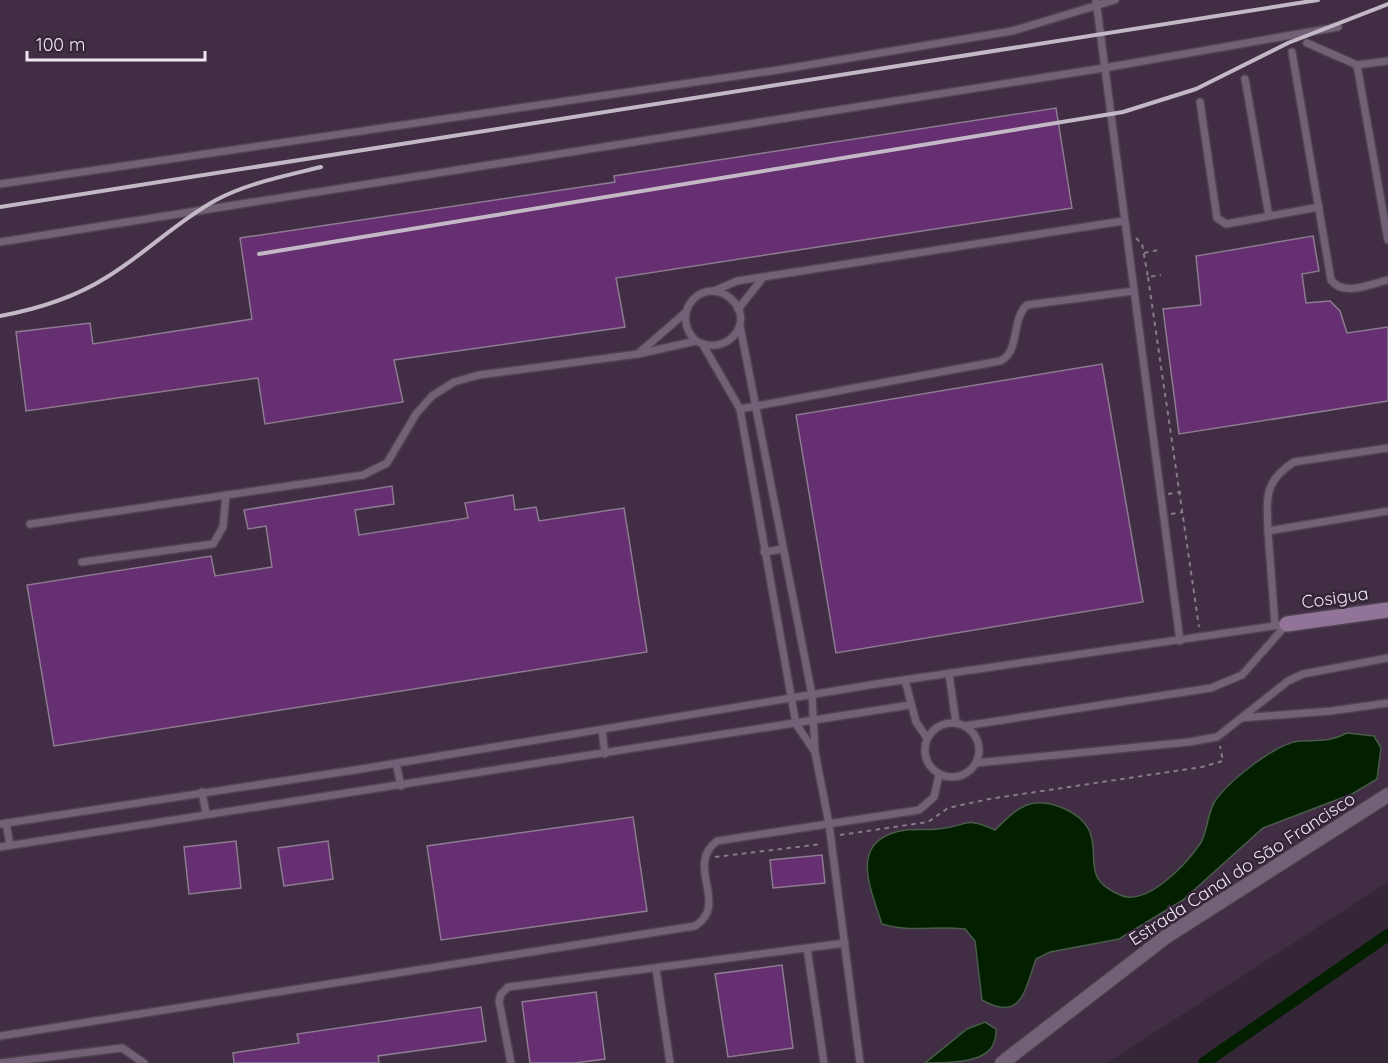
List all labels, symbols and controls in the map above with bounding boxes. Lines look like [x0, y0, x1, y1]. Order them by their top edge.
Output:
scale bar [27, 24, 206, 62]
text: 100 m [36, 33, 85, 56]
street label: Cosigua [1300, 581, 1370, 614]
street label: Estrada Canal do São Francisco [1124, 787, 1359, 951]

